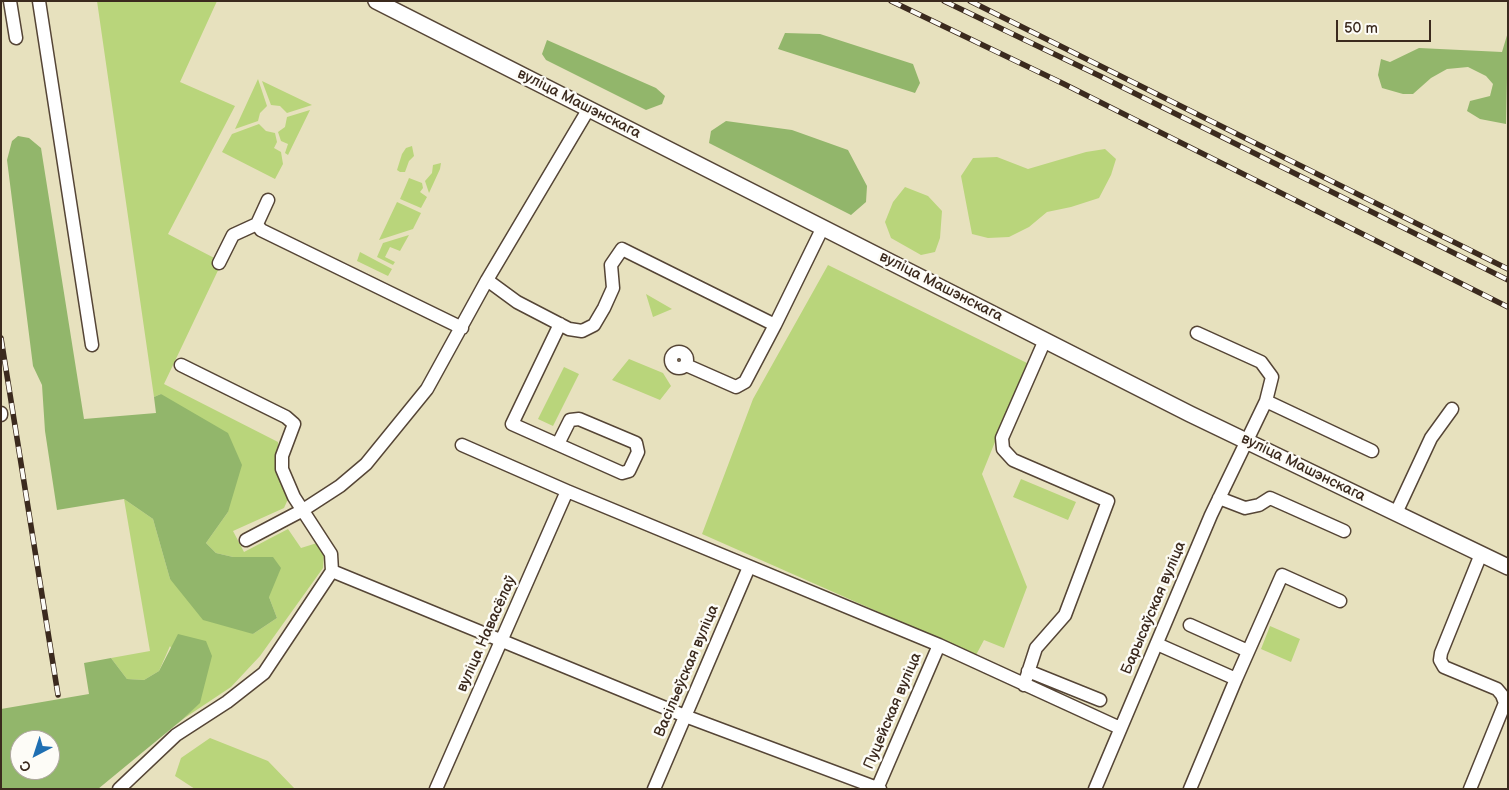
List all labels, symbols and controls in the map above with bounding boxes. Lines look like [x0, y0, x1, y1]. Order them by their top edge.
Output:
scale bar [1339, 10, 1434, 42]
text: 50 m [1344, 19, 1378, 38]
street label: вуліца Машэнскага [514, 65, 644, 143]
street label: вуліца Машэнскага [876, 248, 1006, 326]
street label: вуліца Машэнскага [1238, 430, 1368, 506]
street label: Барысаўская вуліца [1118, 539, 1190, 677]
street label: вуліца Навасёлаў [453, 573, 521, 695]
street label: Васільеўская вуліца [651, 602, 723, 740]
street label: Пуцейская вуліца [860, 650, 926, 772]
north arrow [10, 730, 60, 780]
text: С [16, 756, 35, 776]

